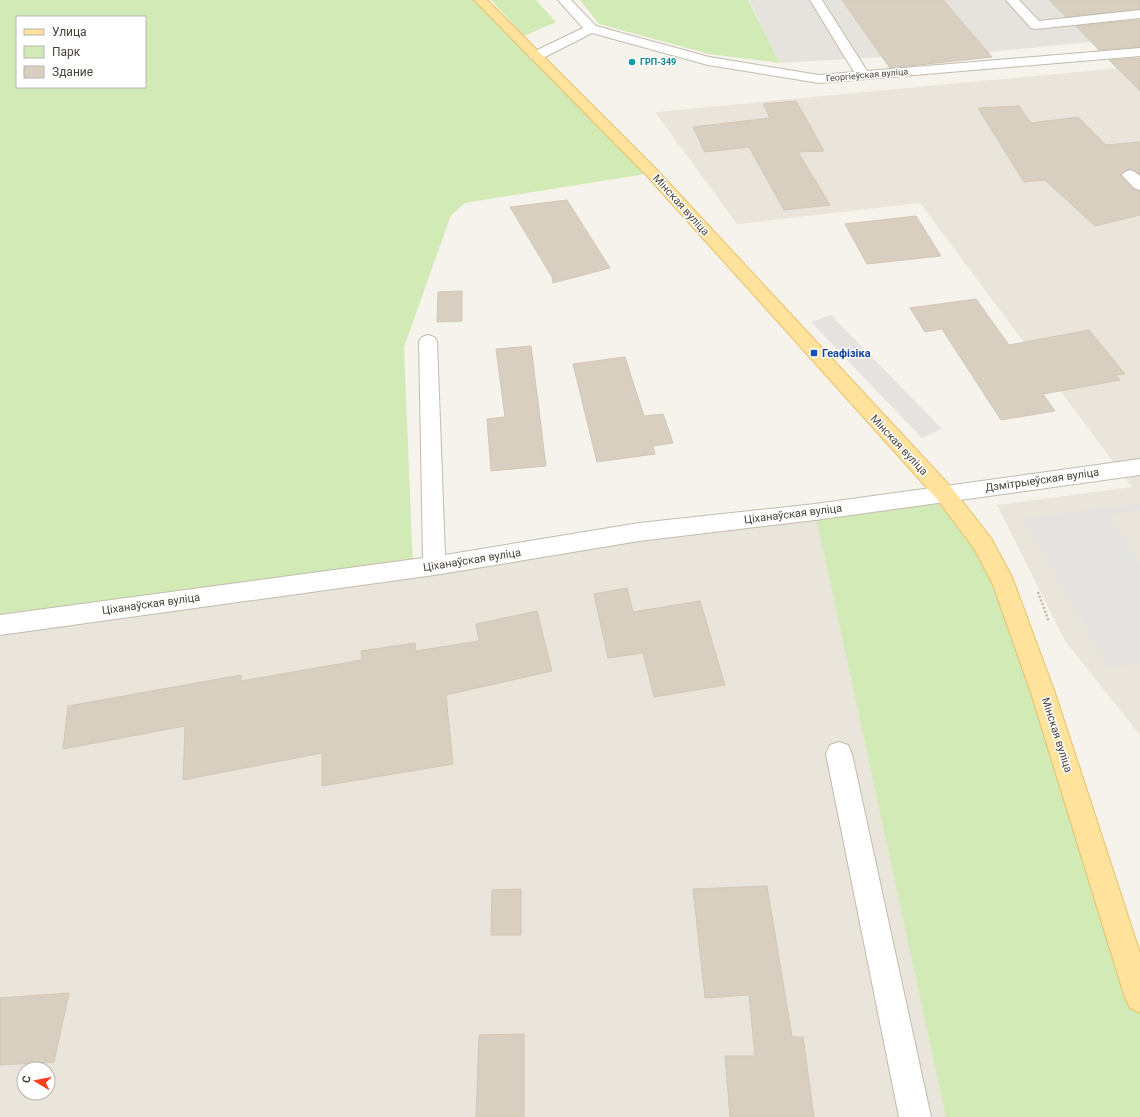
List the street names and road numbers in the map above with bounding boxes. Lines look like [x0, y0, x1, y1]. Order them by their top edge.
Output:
street label: Георгіеўская вуліца [825, 66, 909, 84]
street label: Мінская вуліца [650, 172, 712, 238]
street label: Мінская вуліца [868, 412, 930, 478]
street label: Дзмітрыеўская вуліца [984, 466, 1100, 494]
street label: Ціханаўская вуліца [743, 502, 843, 526]
street label: Ціханаўская вуліца [422, 546, 522, 574]
street label: Ціханаўская вуліца [101, 591, 201, 617]
street label: Мінская вуліца [1039, 696, 1075, 774]

